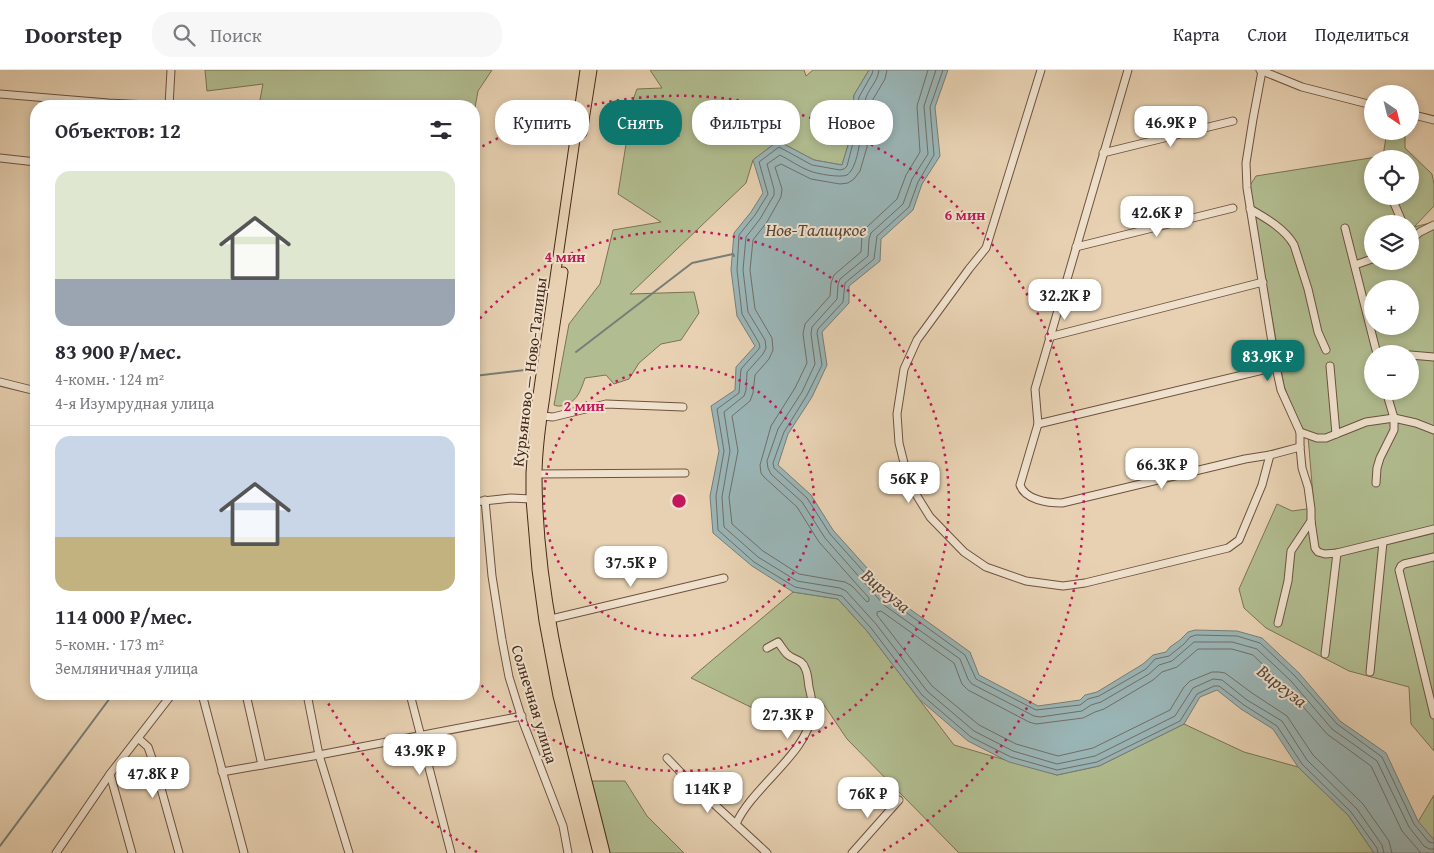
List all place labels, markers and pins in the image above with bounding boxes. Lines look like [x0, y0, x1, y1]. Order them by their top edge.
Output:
pin: 46.9K ₽ [1125, 106, 1217, 148]
pin: 42.6K ₽ [1111, 196, 1203, 238]
pin: 32.2K ₽ [1019, 278, 1111, 321]
pin: 83.9K ₽ [1222, 340, 1314, 382]
pin: 66.3K ₽ [1116, 448, 1208, 490]
pin: 56K ₽ [874, 462, 944, 504]
centre of rings [670, 492, 688, 510]
pin: 37.5K ₽ [585, 546, 677, 588]
pin: 27.3K ₽ [742, 698, 834, 740]
pin: 43.9K ₽ [374, 734, 466, 776]
pin: 47.8K ₽ [107, 756, 199, 799]
pin: 114K ₽ [667, 772, 749, 814]
pin: 76K ₽ [833, 776, 903, 819]

